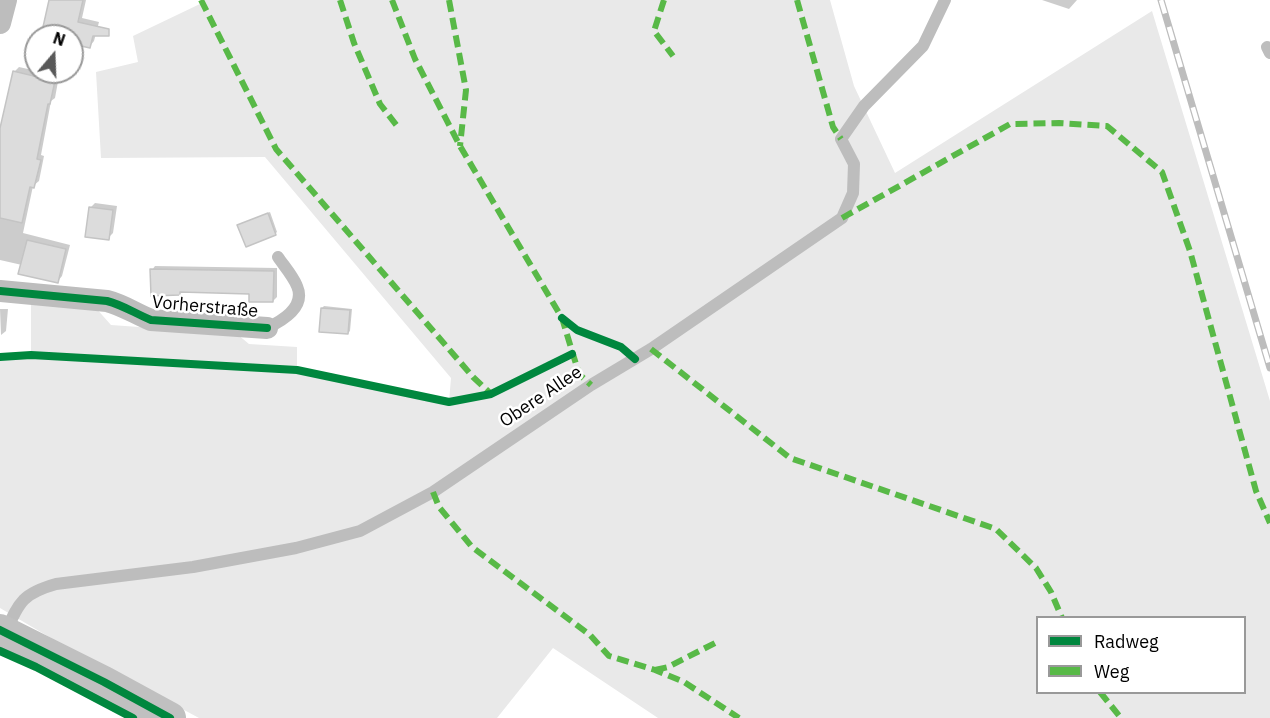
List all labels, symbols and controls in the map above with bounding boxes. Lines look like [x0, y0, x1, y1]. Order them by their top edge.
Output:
north arrow [24, 24, 84, 84]
text: N [50, 28, 68, 50]
street label: Vorherstraße [151, 292, 259, 322]
street label: Obere Allee [496, 362, 586, 432]
legend [1036, 616, 1246, 694]
text: Radweg [1094, 630, 1159, 653]
text: Weg [1094, 660, 1129, 683]

